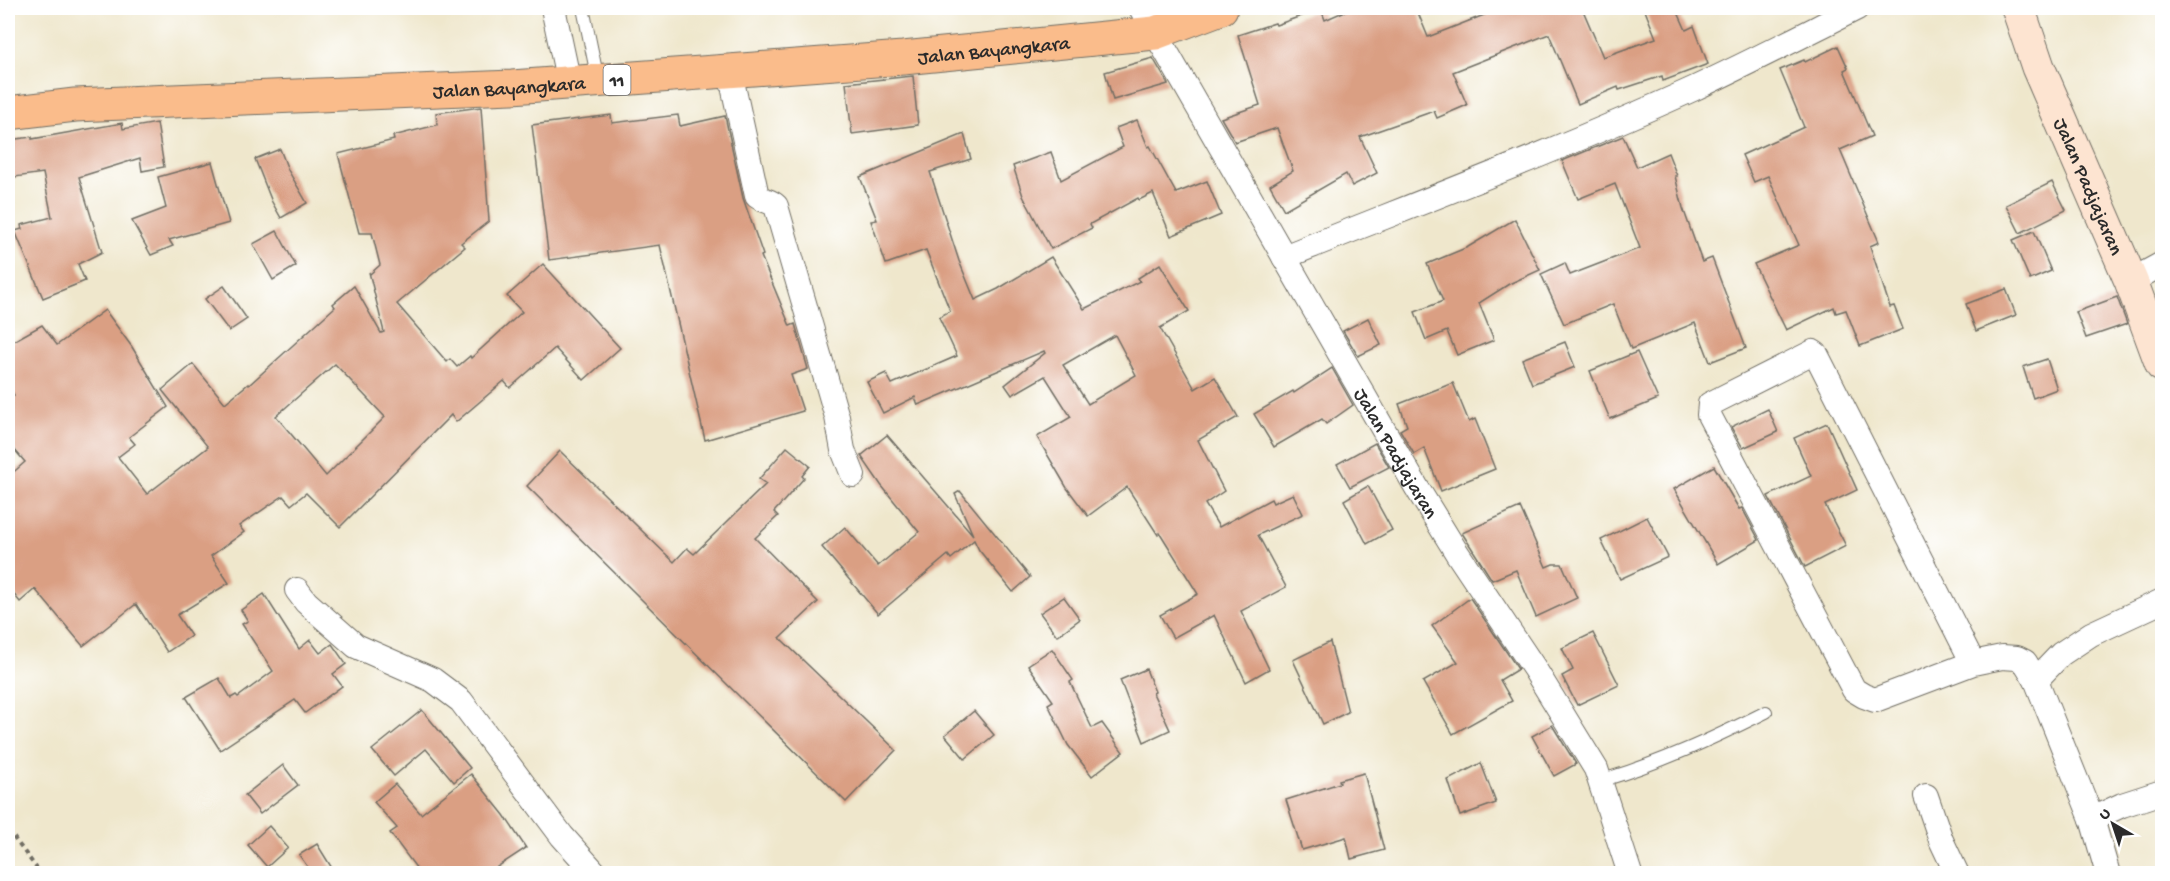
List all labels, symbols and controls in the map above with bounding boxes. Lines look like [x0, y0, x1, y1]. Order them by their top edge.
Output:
street label: Jalan Bayangkara [917, 33, 1072, 71]
road number: 11 [604, 65, 630, 95]
street label: Jalan Bayangkara [432, 74, 587, 105]
street label: Jalan Padjajaran [2047, 115, 2127, 260]
street label: Jalan Padjajaran [1347, 385, 1441, 524]
north arrow [2083, 794, 2143, 854]
text: U [2096, 804, 2116, 825]

